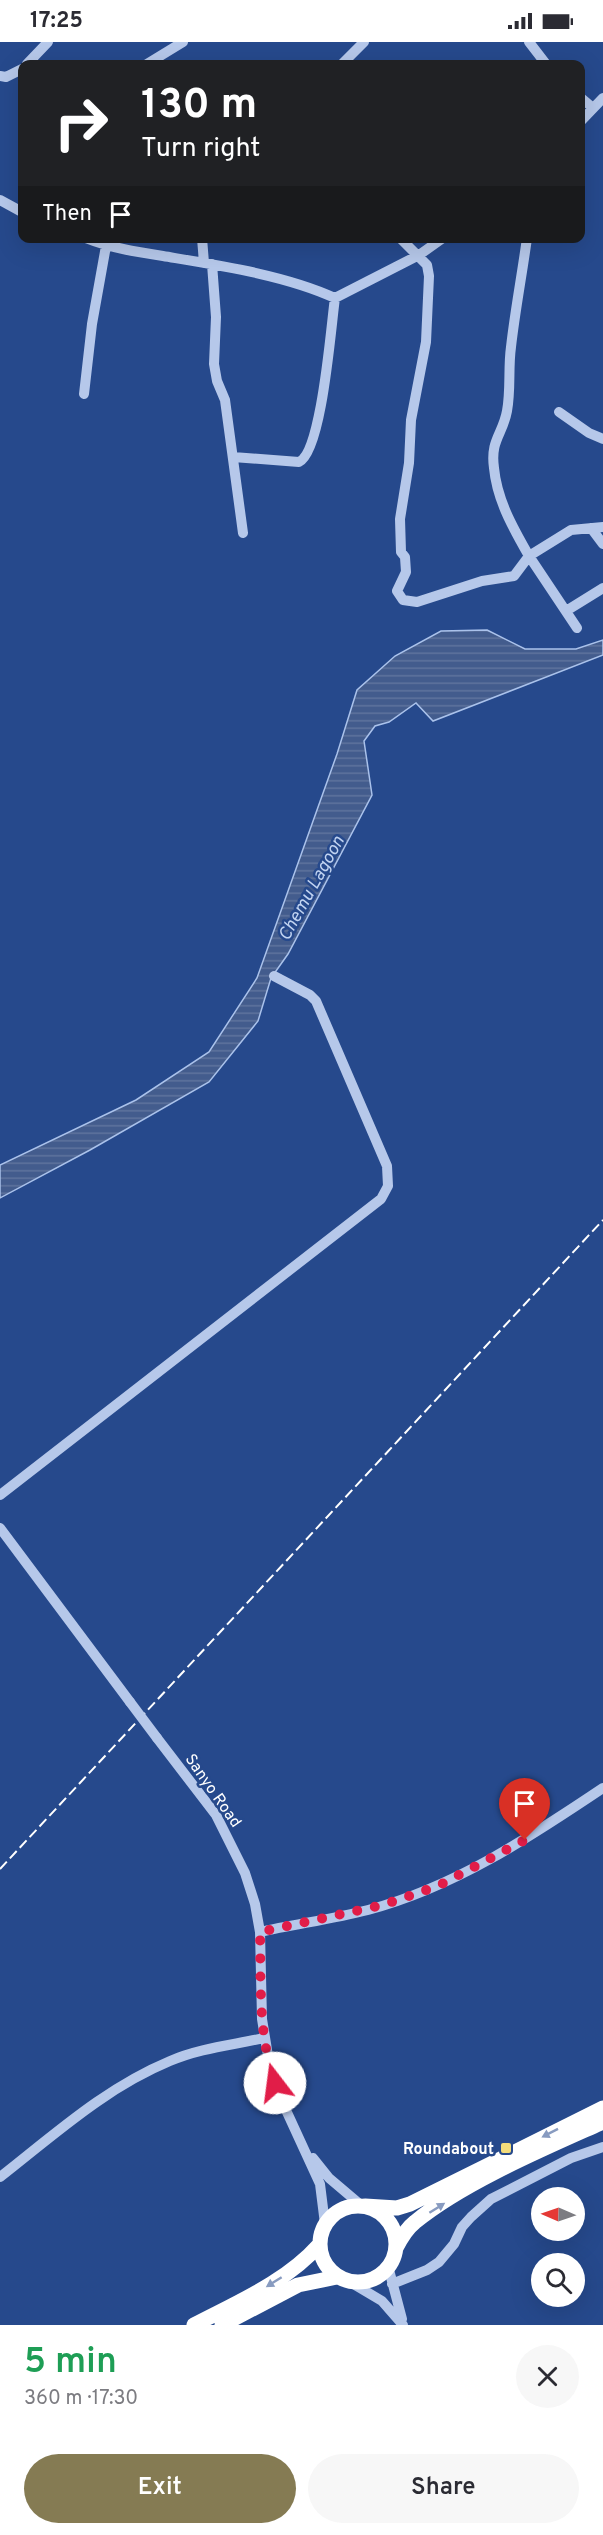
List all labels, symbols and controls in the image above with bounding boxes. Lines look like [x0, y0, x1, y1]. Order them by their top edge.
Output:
text: 17:25 [30, 8, 83, 35]
text: 130 m [141, 80, 257, 133]
icon: right [42, 84, 120, 162]
text: Turn right [141, 132, 260, 166]
icon: arrive [104, 198, 137, 231]
text: Then [42, 201, 92, 228]
water label: Chemu Lagoon [274, 832, 351, 945]
street label: Sanyo Road [180, 1750, 245, 1832]
pin [499, 1778, 550, 1840]
icon: arrive [508, 1787, 541, 1820]
position arrow [243, 2051, 307, 2115]
one-way arrow [541, 2128, 558, 2138]
place label: Roundabout [403, 2140, 494, 2160]
marker: Roundabout [499, 2141, 513, 2155]
north arrow [531, 2187, 585, 2241]
map controls [531, 2187, 585, 2307]
one-way arrow [429, 2202, 445, 2213]
button: search [531, 2253, 585, 2307]
one-way arrow [266, 2276, 282, 2287]
text: 5 min [24, 2340, 117, 2386]
button: close [516, 2345, 579, 2408]
text: 360 m · 17:30 [24, 2386, 138, 2412]
button: Exit [24, 2454, 296, 2523]
button: Share [308, 2454, 579, 2523]

